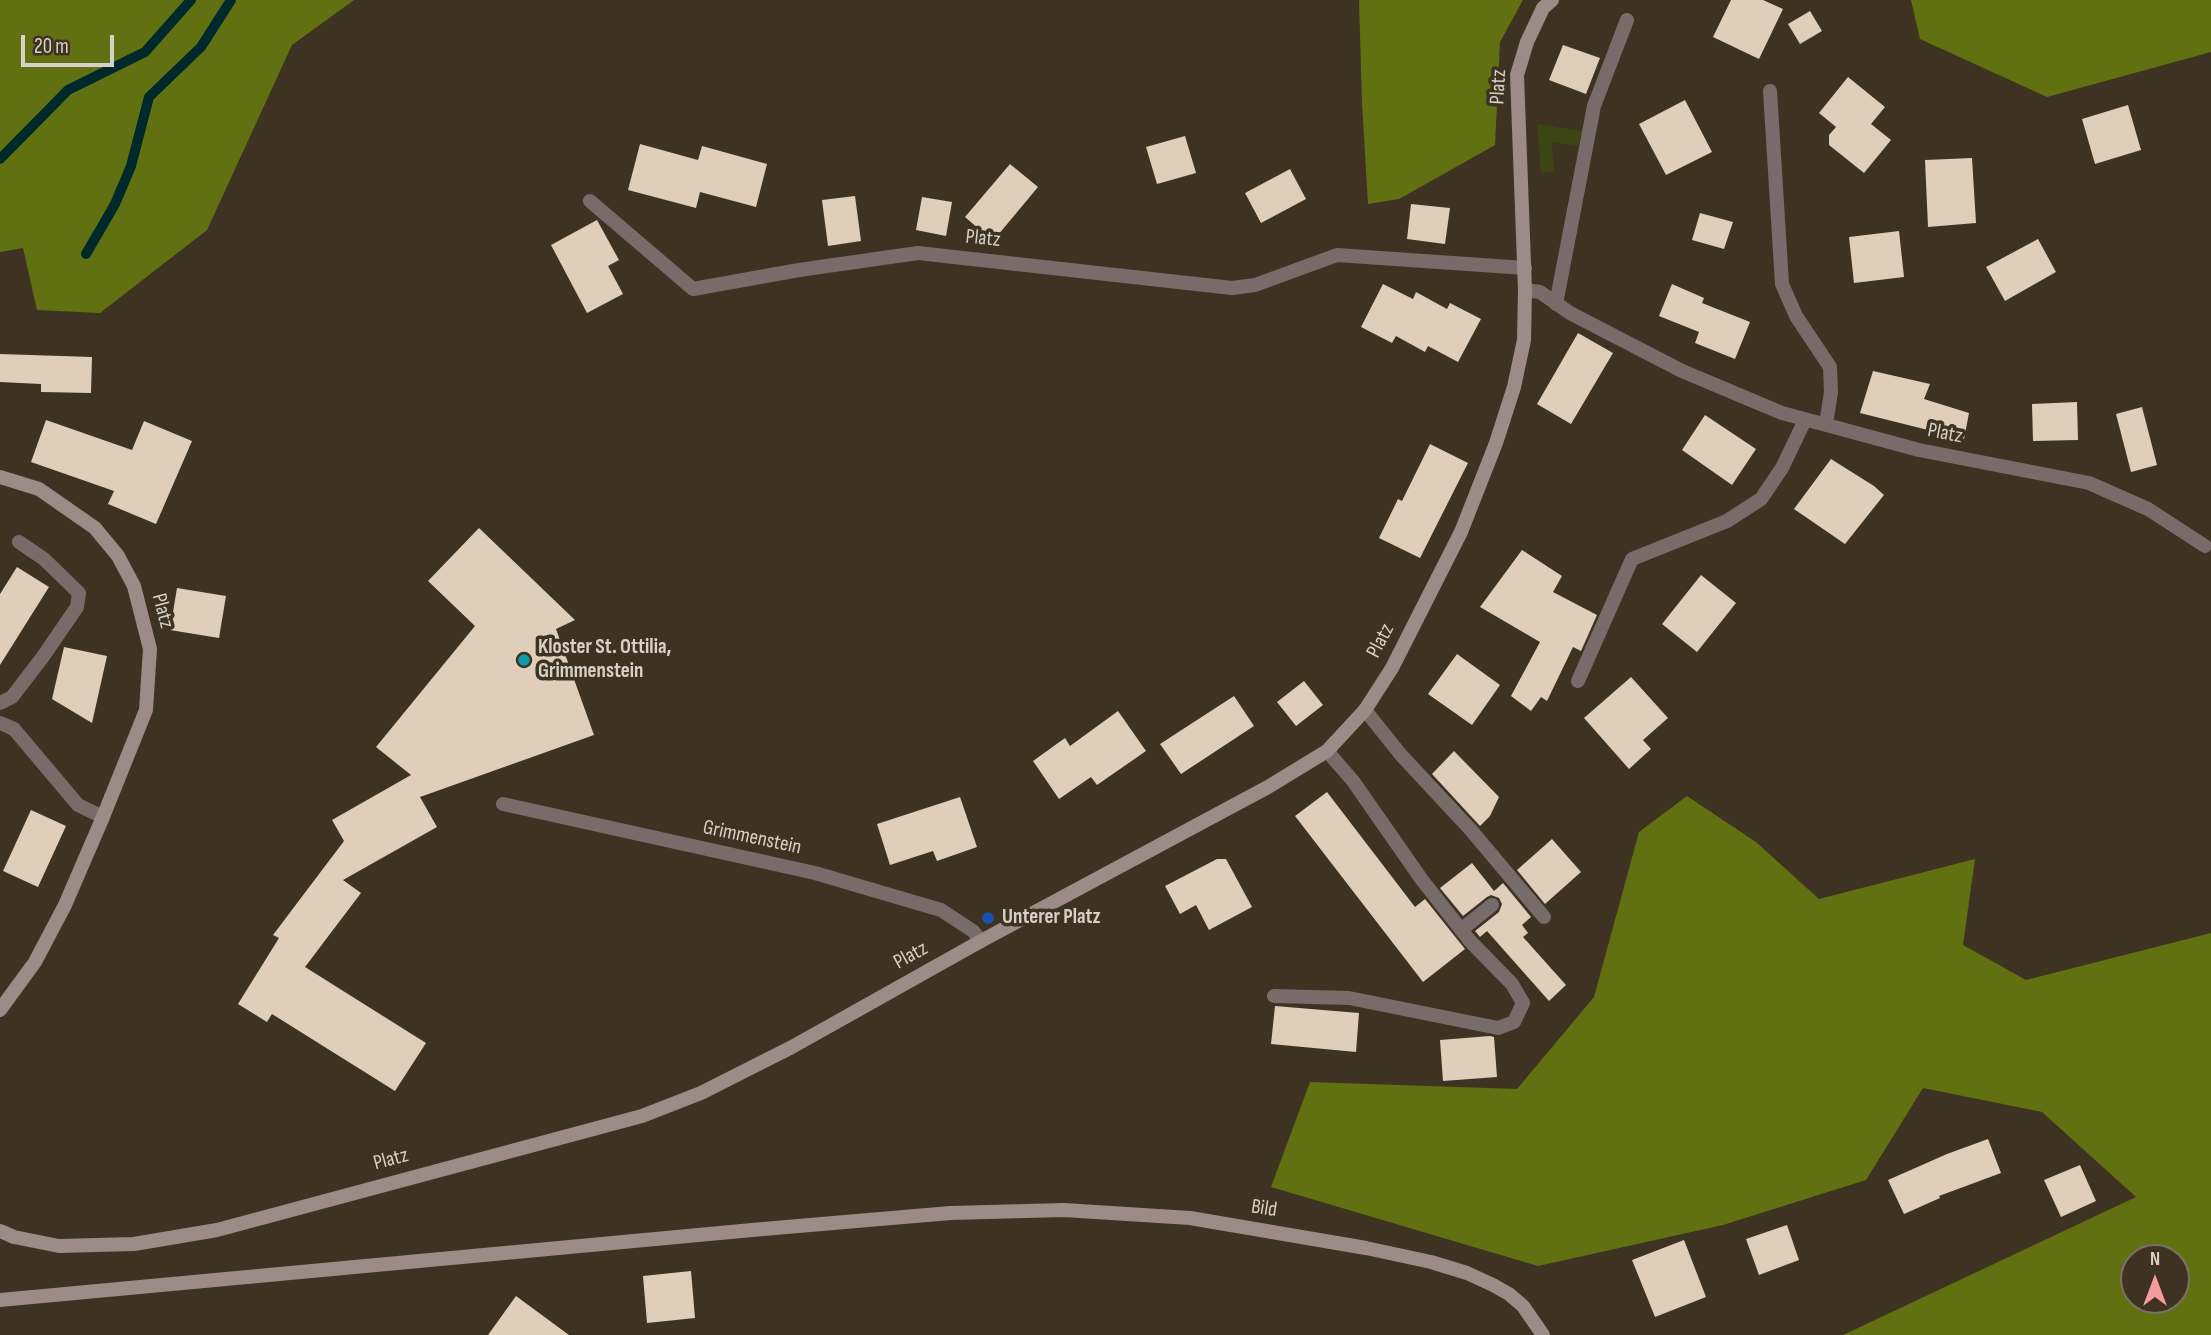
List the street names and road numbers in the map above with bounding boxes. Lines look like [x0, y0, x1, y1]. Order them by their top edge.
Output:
street label: Platz [1486, 69, 1512, 105]
street label: Platz [964, 225, 1002, 253]
street label: Platz [1925, 418, 1965, 450]
street label: Platz [145, 591, 179, 631]
street label: Platz [1362, 620, 1400, 662]
street label: Grimmenstein [700, 815, 804, 861]
street label: Platz [890, 937, 932, 975]
street label: Platz [371, 1143, 411, 1177]
street label: Bild [1249, 1195, 1279, 1223]

